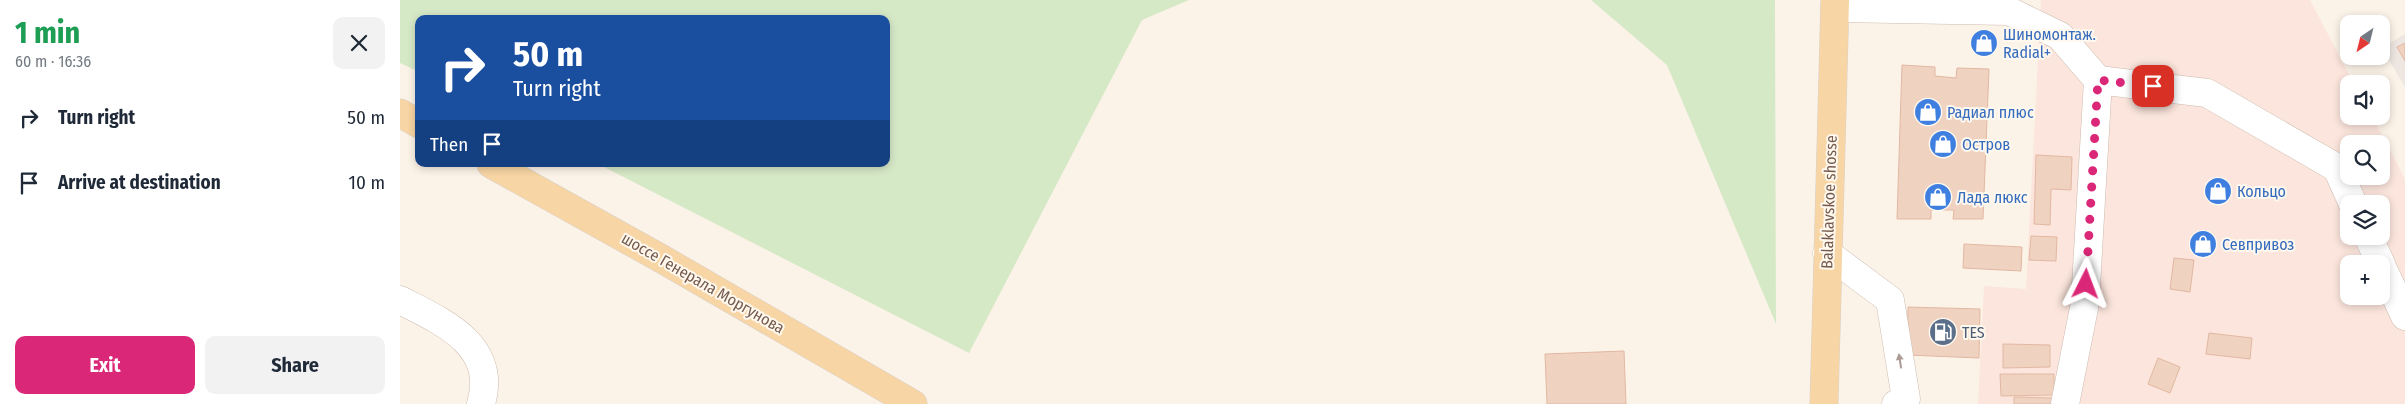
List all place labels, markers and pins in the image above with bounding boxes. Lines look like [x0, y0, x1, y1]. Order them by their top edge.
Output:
place label: Шиномонтаж. Radial+ [2003, 25, 2096, 62]
shop icon: Шиномонтаж. Radial+ [1969, 28, 1999, 58]
pin [2132, 65, 2174, 107]
shop icon: Радиал плюс [1913, 97, 1943, 127]
place label: Радиал плюс [1947, 103, 2034, 122]
shop icon: Остров [1928, 129, 1958, 159]
place label: Остров [1962, 135, 2010, 154]
shop icon: Кольцо [2203, 176, 2233, 206]
shop icon: Лада люкс [1923, 182, 1953, 212]
place label: Кольцо [2237, 182, 2286, 201]
place label: Лада люкс [1957, 188, 2028, 207]
shop icon: Севпривоз [2188, 229, 2218, 259]
place label: Севпривоз [2222, 235, 2294, 254]
fuel station icon: TES [1928, 317, 1958, 347]
place label: TES [1962, 323, 1985, 342]

